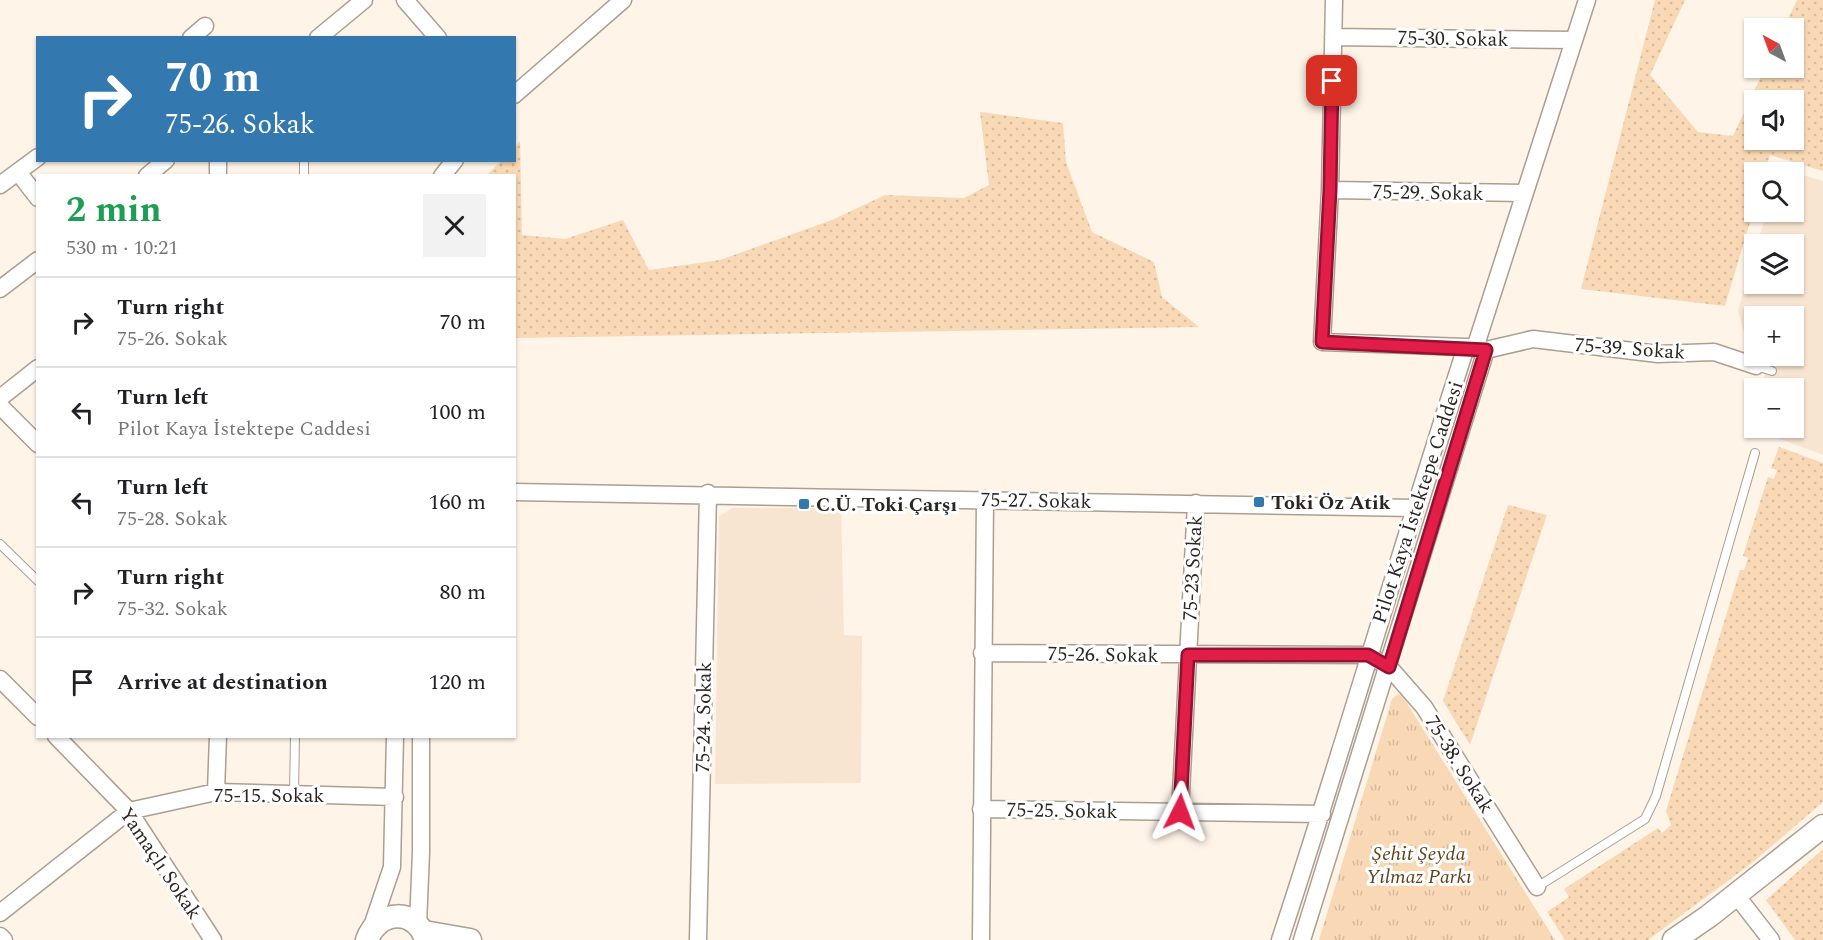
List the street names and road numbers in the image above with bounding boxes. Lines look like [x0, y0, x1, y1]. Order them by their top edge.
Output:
street label: 75-30. Sokak [1397, 23, 1509, 55]
street label: 75-29. Sokak [1372, 177, 1484, 209]
street label: 75-39. Sokak [1574, 330, 1686, 368]
street label: Pilot Kaya İstektepe Caddesi [1364, 377, 1471, 628]
street label: 75-27. Sokak [980, 485, 1092, 517]
street label: 75-23 Sokak [1175, 514, 1211, 622]
street label: 75-26. Sokak [1047, 639, 1159, 671]
street label: 75-24. Sokak [688, 661, 720, 773]
street label: 75-38. Sokak [1417, 710, 1501, 820]
street label: 75-15. Sokak [213, 781, 325, 811]
street label: 75-25. Sokak [1006, 795, 1118, 827]
street label: Yamaçlı Sokak [111, 801, 209, 926]

